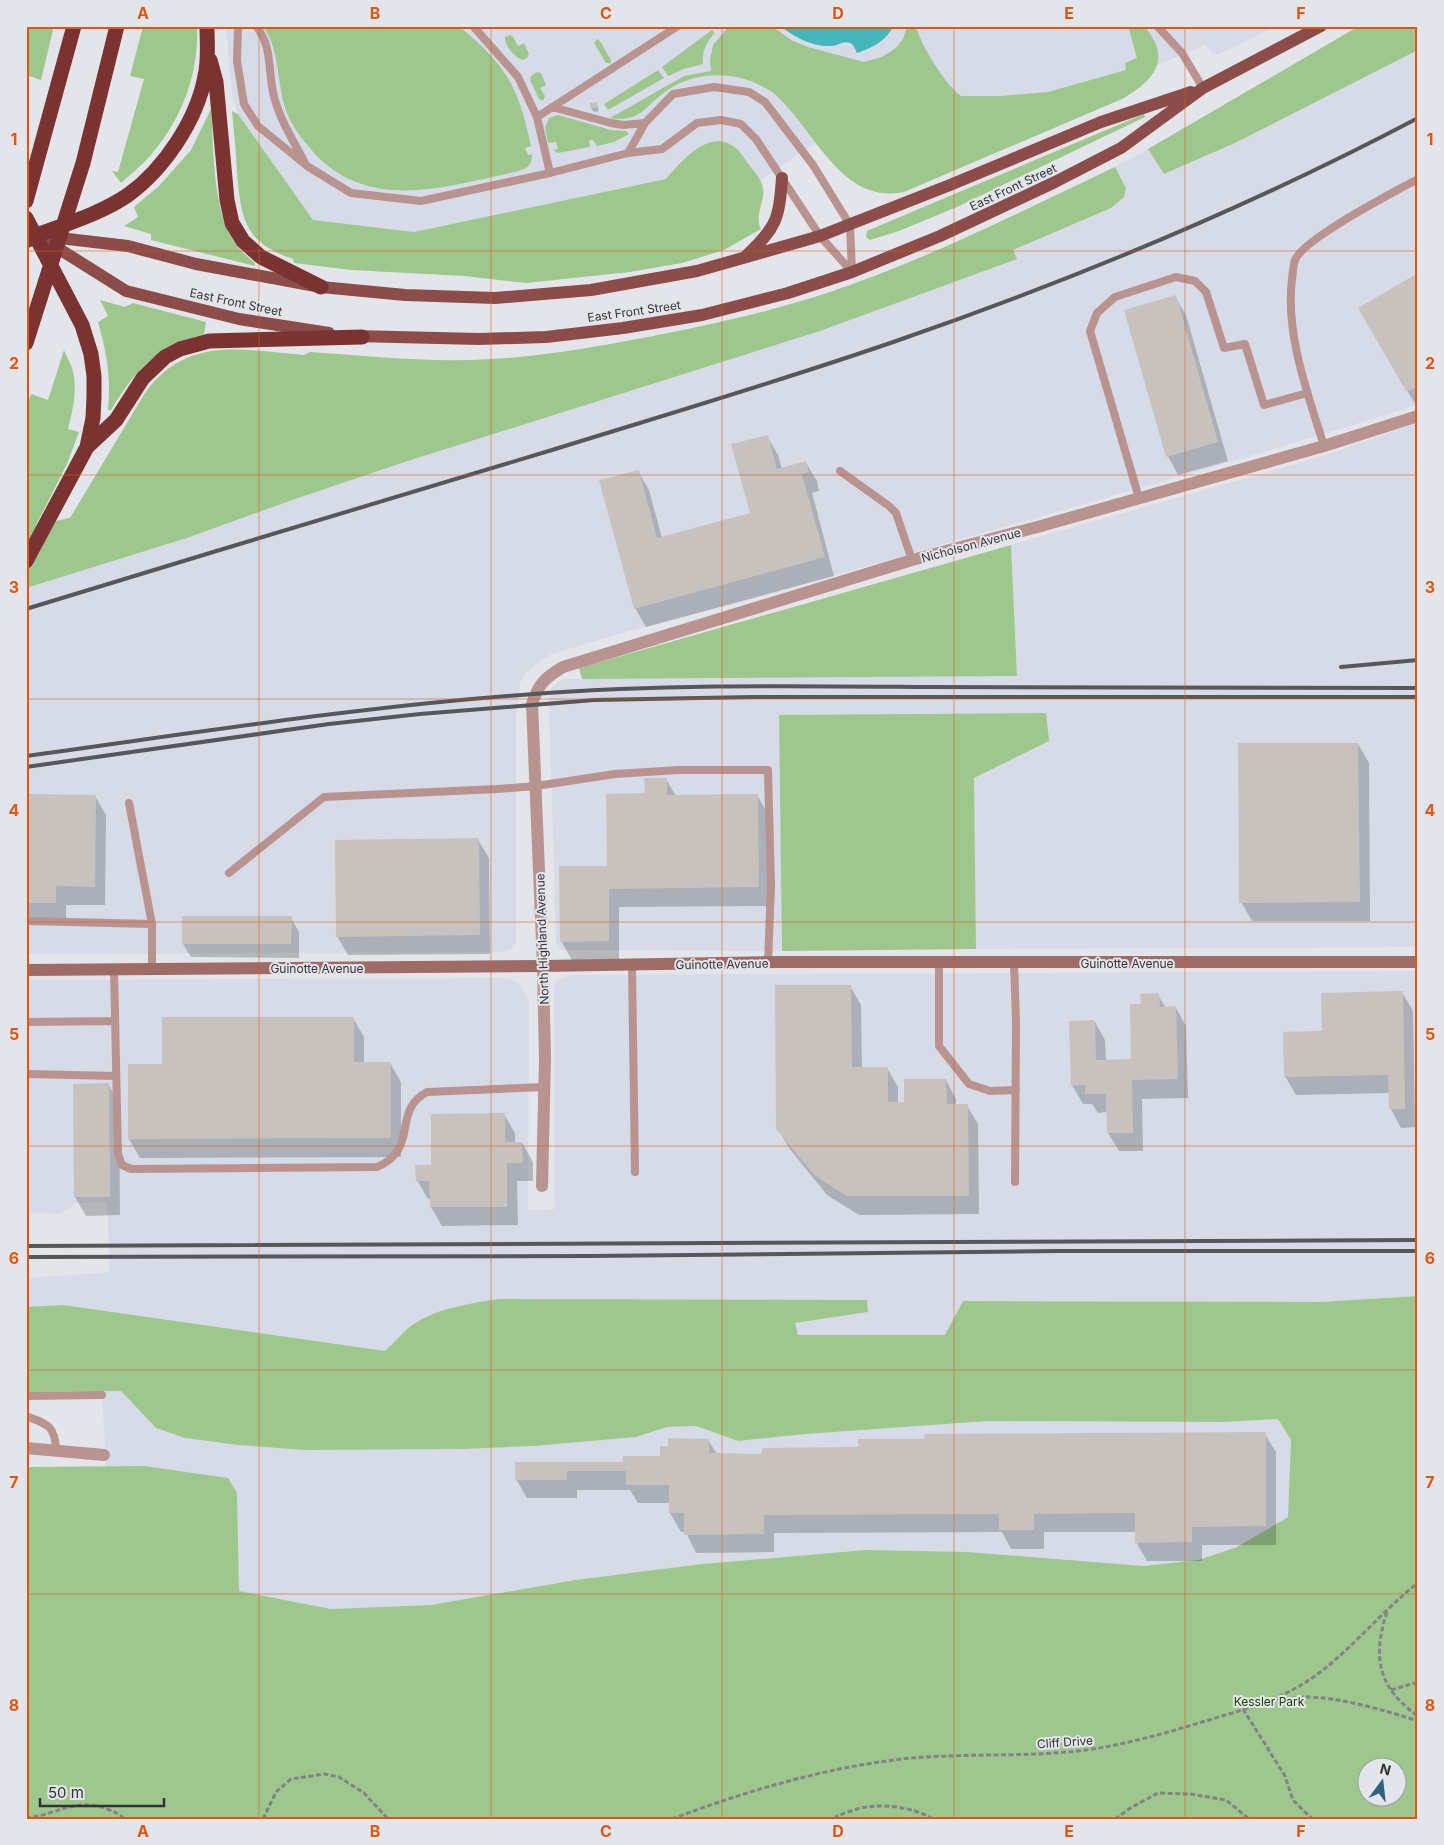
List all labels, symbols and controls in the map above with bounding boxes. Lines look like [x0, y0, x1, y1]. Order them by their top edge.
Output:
text: A [137, 3, 149, 23]
text: B [370, 3, 380, 23]
text: C [600, 3, 612, 23]
text: D [832, 3, 844, 23]
text: E [1064, 3, 1074, 23]
text: F [1296, 3, 1306, 23]
text: 1 [11, 129, 17, 149]
text: 1 [1427, 129, 1433, 149]
street label: East Front Street [967, 160, 1059, 214]
street label: East Front Street [188, 285, 284, 319]
street label: East Front Street [586, 297, 682, 325]
text: 2 [9, 353, 19, 373]
text: 2 [1425, 353, 1435, 373]
street label: Nicholson Avenue [920, 525, 1022, 565]
text: 3 [9, 577, 19, 597]
text: 3 [1425, 577, 1435, 597]
text: 4 [9, 800, 20, 820]
text: 4 [1425, 800, 1436, 820]
street label: North Highland Avenue [532, 873, 552, 1005]
street label: Guinotte Avenue [675, 956, 769, 972]
street label: Guinotte Avenue [1080, 956, 1174, 971]
street label: Guinotte Avenue [270, 961, 364, 976]
text: 5 [9, 1024, 19, 1044]
text: 5 [1425, 1024, 1435, 1044]
text: 6 [9, 1248, 19, 1268]
text: 6 [1425, 1248, 1435, 1268]
text: 7 [9, 1472, 19, 1492]
text: 7 [1425, 1472, 1435, 1492]
park label: Kessler Park [1234, 1694, 1305, 1709]
text: 8 [9, 1695, 19, 1715]
text: 8 [1425, 1695, 1435, 1715]
street label: Cliff Drive [1036, 1733, 1094, 1751]
north arrow [1356, 1758, 1406, 1808]
text: N [1378, 1759, 1393, 1779]
scale bar [40, 1775, 164, 1807]
text: 50 m [48, 1783, 84, 1802]
text: A [137, 1821, 149, 1841]
text: B [370, 1821, 380, 1841]
text: C [600, 1821, 612, 1841]
text: D [832, 1821, 844, 1841]
text: E [1064, 1821, 1074, 1841]
text: F [1296, 1821, 1306, 1841]

